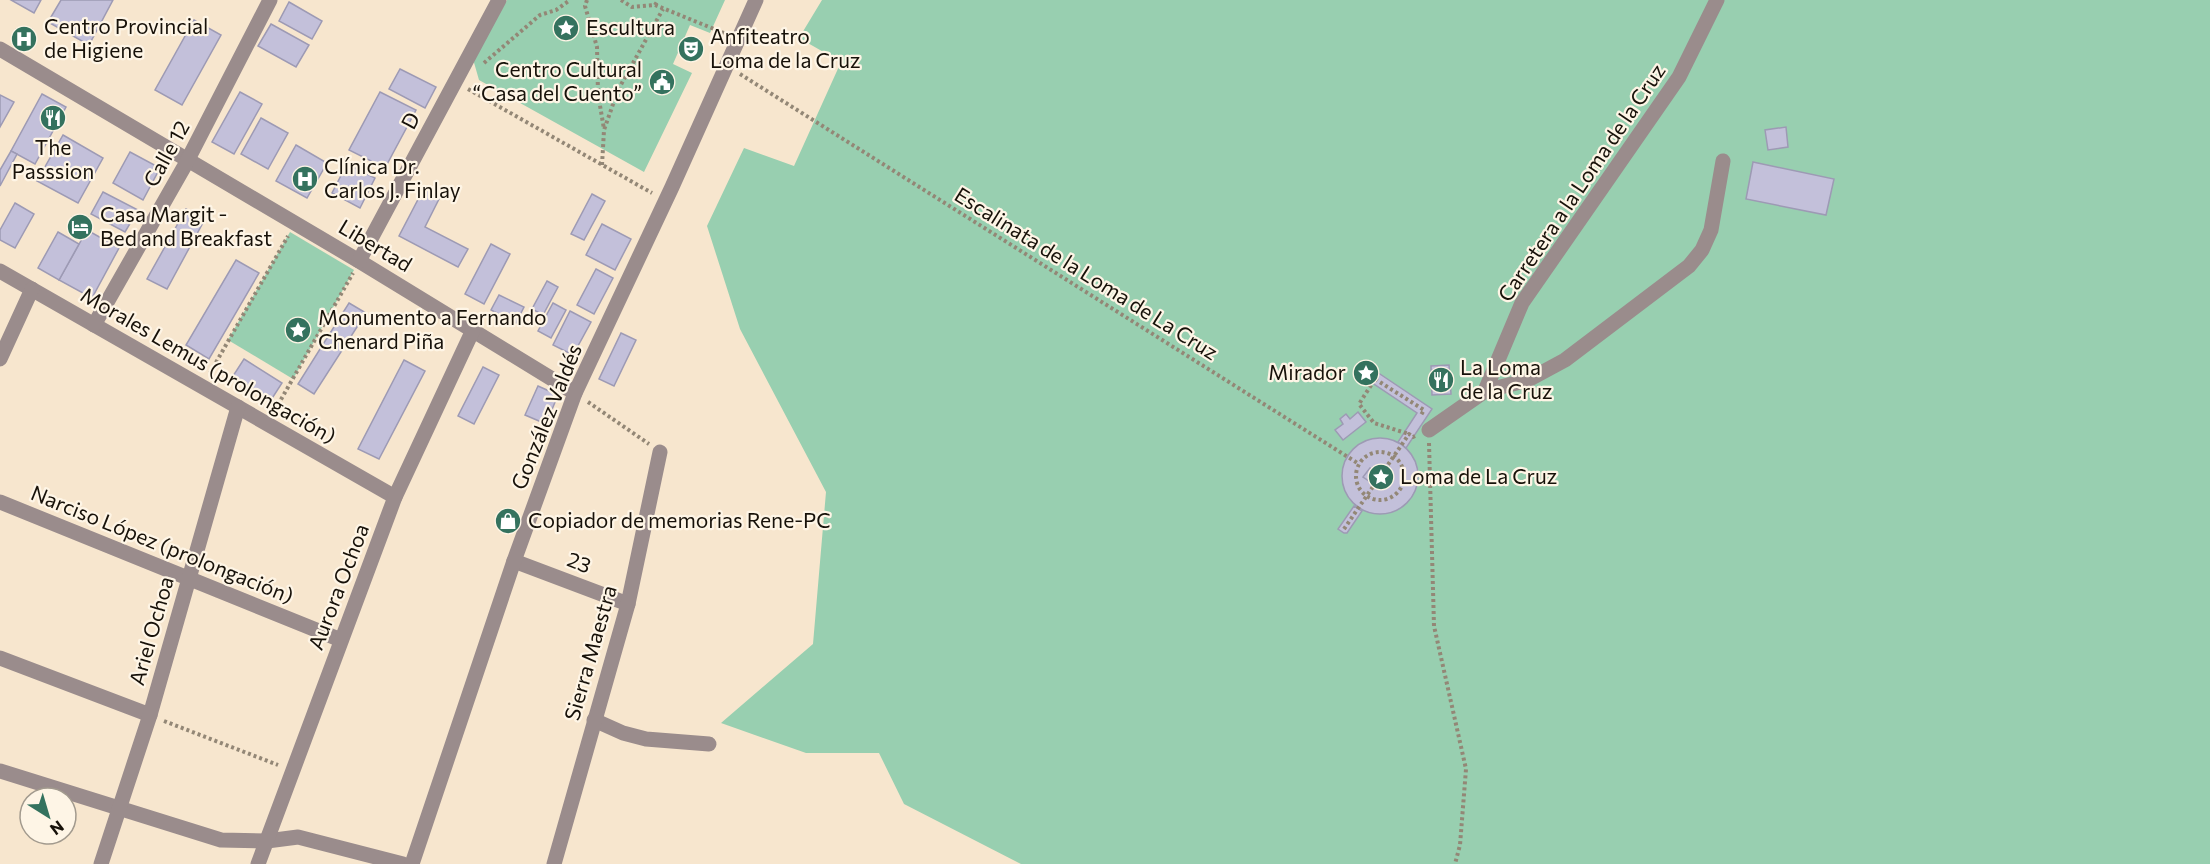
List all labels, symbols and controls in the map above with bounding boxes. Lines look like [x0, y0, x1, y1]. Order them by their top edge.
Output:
place label: Centro Provincial de Higiene [44, 13, 208, 62]
place icon: Escultura [551, 13, 581, 43]
place label: Escultura [586, 14, 675, 39]
place label: Anfiteatro Loma de la Cruz [710, 23, 860, 72]
hospital icon: Centro Provincial de Higiene [9, 24, 39, 54]
theatre icon: Anfiteatro Loma de la Cruz [676, 34, 706, 64]
place label: Centro Cultural “Casa del Cuento” [473, 56, 642, 105]
street label: Carretera a la Loma de la Cruz [1492, 59, 1670, 306]
public building icon: Centro Cultural “Casa del Cuento” [647, 67, 677, 97]
restaurant icon: The Passsion [38, 103, 68, 133]
street label: D [395, 108, 424, 133]
street label: Calle 12 [137, 116, 194, 191]
place label: The Passsion [12, 134, 94, 183]
place label: Clínica Dr. Carlos J. Finlay [324, 153, 461, 202]
hospital icon: Clínica Dr. Carlos J. Finlay [290, 164, 320, 194]
street label: Escalinata de la Loma de La Cruz [951, 181, 1223, 364]
place label: Casa Margit - Bed and Breakfast [100, 201, 272, 250]
hotel icon: Casa Margit - Bed and Breakfast [65, 212, 95, 242]
street label: Libertad [335, 213, 417, 276]
street label: Morales Lemus (prolongación) [77, 281, 341, 448]
place label: Monumento a Fernando Chenard Piña [318, 304, 547, 353]
place icon: Monumento a Fernando Chenard Piña [283, 315, 313, 345]
street label: González Valdés [505, 340, 586, 493]
place label: La Loma de la Cruz [1460, 354, 1553, 403]
place icon: Mirador [1351, 358, 1381, 388]
place label: Mirador [1268, 359, 1346, 384]
restaurant icon: La Loma de la Cruz [1426, 365, 1456, 395]
place icon: Loma de La Cruz [1366, 462, 1396, 492]
place label: Loma de La Cruz [1400, 463, 1557, 488]
street label: Narciso López (prolongación) [28, 479, 297, 608]
shop icon: Copiador de memorias Rene-PC [493, 506, 523, 536]
place label: Copiador de memorias Rene-PC [528, 507, 831, 532]
street label: Aurora Ochoa [302, 520, 373, 653]
street label: 23 [564, 546, 595, 578]
street label: Ariel Ochoa [123, 573, 178, 688]
street label: Sierra Maestra [558, 582, 621, 723]
north arrow [18, 786, 78, 846]
text: N [47, 817, 68, 840]

